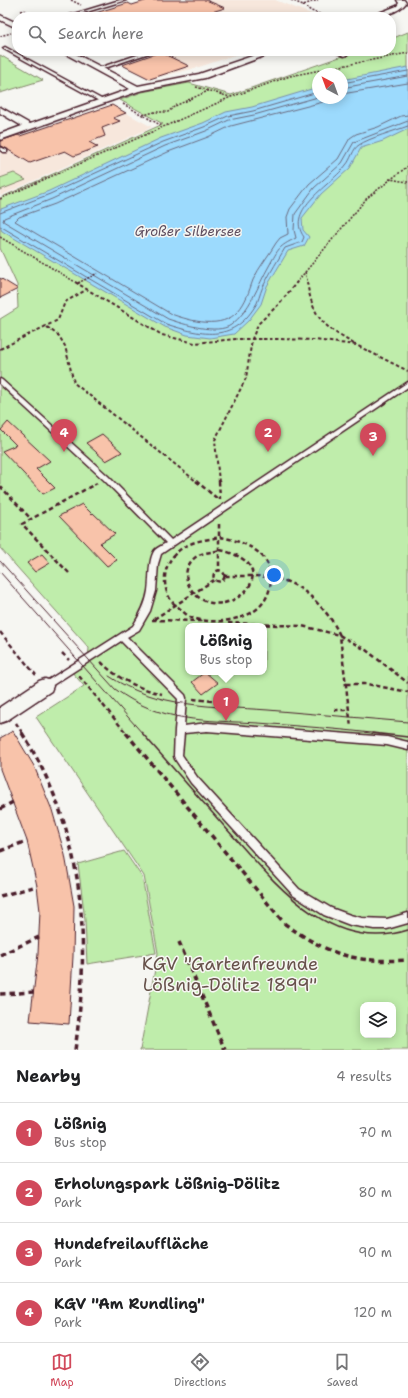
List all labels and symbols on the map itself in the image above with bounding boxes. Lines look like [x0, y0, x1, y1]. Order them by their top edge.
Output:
north arrow [312, 68, 348, 104]
water label: Großer Silbersee [135, 223, 241, 240]
pin: 4 [51, 419, 77, 452]
pin: 2 [255, 419, 281, 452]
pin: 3 [360, 423, 386, 456]
your location [264, 565, 284, 585]
pin: 1 [213, 688, 239, 721]
park label: KGV "Gartenfreunde Lößnig-Dölitz 1899" [142, 952, 318, 997]

